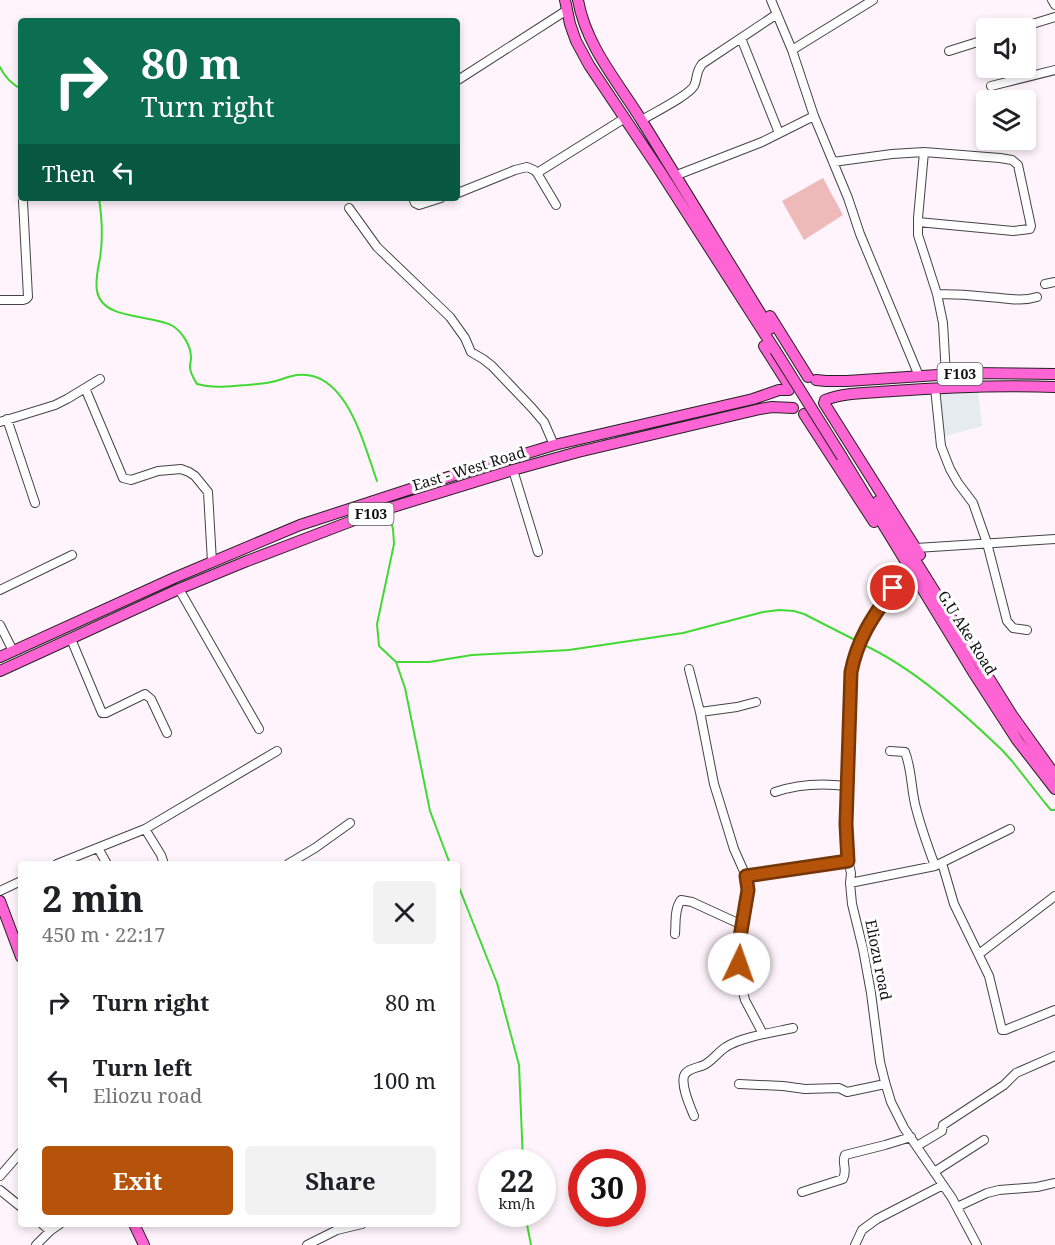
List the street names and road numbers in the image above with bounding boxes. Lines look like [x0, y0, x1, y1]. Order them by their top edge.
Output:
road number: F103 [938, 363, 982, 385]
street label: East - West Road [410, 441, 528, 495]
road number: F103 [348, 503, 394, 525]
street label: G.U Ake Road [934, 586, 1002, 678]
street label: Eliozu road [861, 918, 897, 1002]

